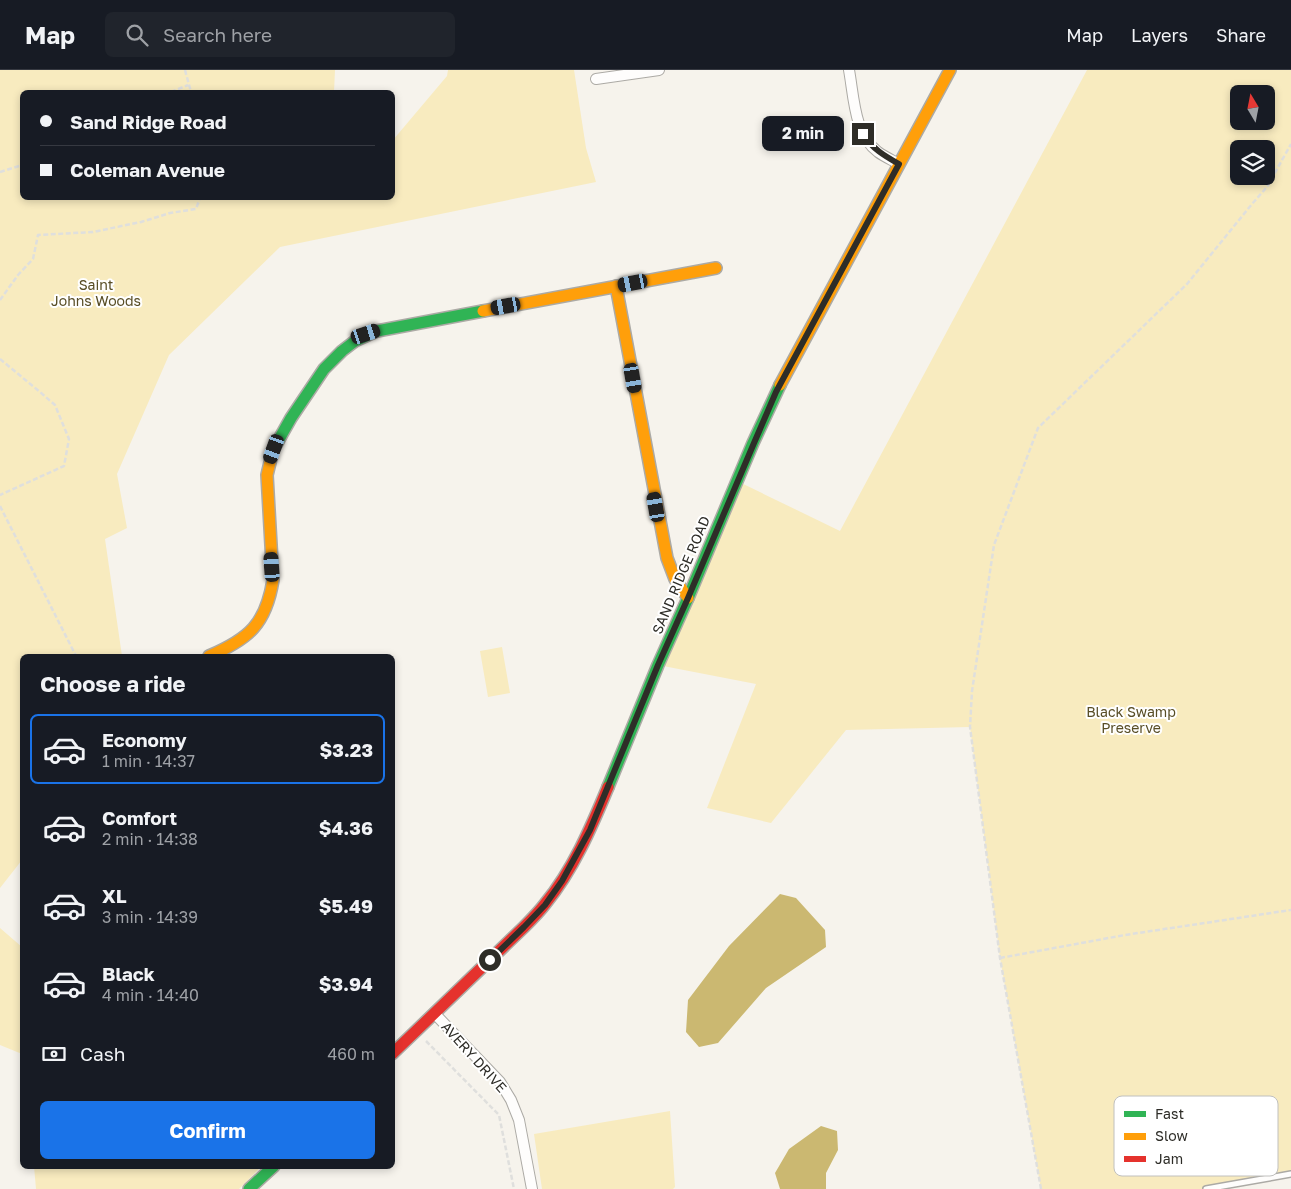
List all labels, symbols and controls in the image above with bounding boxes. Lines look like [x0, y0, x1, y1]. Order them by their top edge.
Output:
search box [105, 12, 455, 57]
text: Map [25, 20, 75, 49]
icon: search [123, 21, 151, 49]
text: Search here [163, 23, 272, 46]
text: Map [1066, 24, 1103, 46]
text: Layers [1131, 24, 1188, 46]
text: Share [1216, 24, 1266, 46]
north arrow [1230, 85, 1275, 130]
map controls [1230, 85, 1275, 185]
text: Sand Ridge Road [70, 110, 226, 133]
callout: 2 min [763, 116, 846, 152]
text: 2 min [782, 123, 824, 143]
route end [852, 123, 874, 145]
button: layers [1230, 140, 1275, 185]
text: Coleman Avenue [70, 158, 225, 181]
car [616, 273, 649, 293]
park label: Saint Johns Woods [51, 276, 141, 309]
car [489, 296, 522, 316]
car [349, 322, 382, 346]
car [623, 362, 642, 394]
car [261, 432, 286, 466]
car [646, 491, 665, 523]
street label: SAND RIDGE ROAD [648, 513, 713, 636]
car [263, 552, 280, 582]
text: Choose a ride [40, 670, 186, 697]
park label: Black Swamp Preserve [1086, 703, 1176, 736]
icon: car [42, 727, 87, 772]
text: Economy [102, 728, 187, 751]
text: $3.23 [319, 738, 373, 761]
text: 1 min · 14:37 [102, 751, 195, 771]
icon: car [42, 805, 87, 850]
text: Comfort [102, 806, 177, 829]
text: $4.36 [319, 816, 373, 839]
text: 2 min · 14:38 [102, 829, 198, 849]
icon: car [42, 883, 87, 928]
text: XL [102, 884, 127, 907]
text: $5.49 [319, 894, 373, 917]
text: 3 min · 14:39 [102, 907, 198, 927]
route start [479, 949, 501, 971]
icon: car [42, 961, 87, 1006]
text: Black [102, 962, 155, 985]
text: $3.94 [319, 972, 373, 995]
text: 4 min · 14:40 [102, 985, 199, 1005]
street label: AVERY DRIVE [438, 1018, 511, 1096]
icon: cash [40, 1040, 68, 1068]
text: Cash [80, 1042, 125, 1065]
text: 460 m [327, 1044, 375, 1064]
legend [1114, 1096, 1278, 1176]
button: Confirm [40, 1101, 375, 1159]
text: Fast [1155, 1105, 1184, 1122]
text: Slow [1155, 1127, 1188, 1144]
text: Jam [1155, 1150, 1183, 1167]

